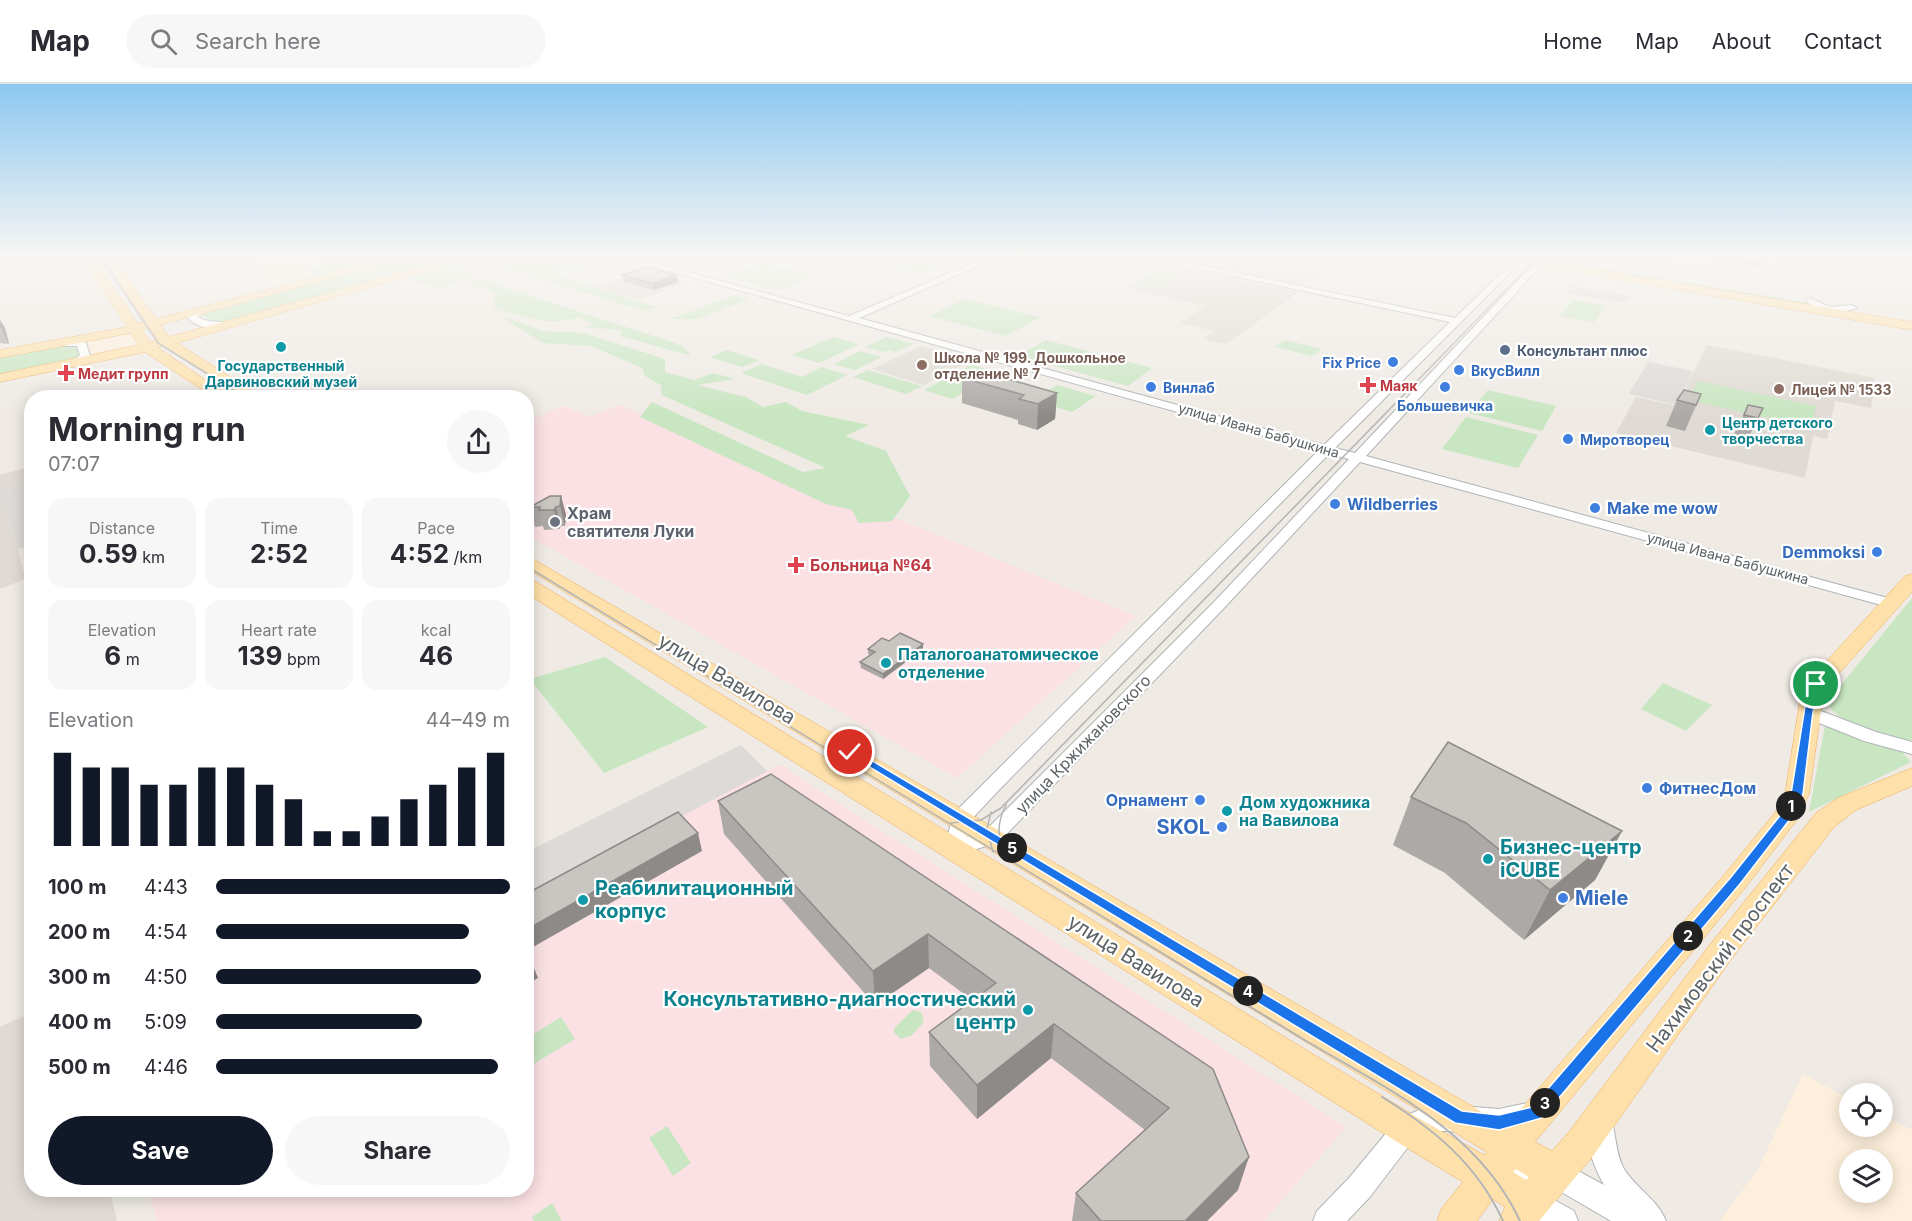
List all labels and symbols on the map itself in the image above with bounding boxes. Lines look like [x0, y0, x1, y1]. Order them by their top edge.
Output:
marker: Государственный Дарвиновский музей [274, 340, 288, 354]
place label: Консультант плюс [1517, 342, 1648, 359]
marker: Консультант плюс [1498, 343, 1512, 357]
place label: Школа № 199. Дошкольное отделение № 7 [934, 349, 1126, 382]
place label: Fix Price [1322, 354, 1381, 371]
marker: Fix Price [1386, 355, 1400, 369]
place label: Государственный Дарвиновский музей [205, 357, 357, 390]
marker: Школа № 199. Дошкольное отделение № 7 [915, 358, 929, 372]
place label: ВкусВилл [1471, 362, 1540, 379]
marker: ВкусВилл [1452, 363, 1466, 377]
place label: Медит групп [78, 365, 169, 382]
marker: Медит групп [59, 366, 73, 380]
place label: Маяк [1380, 377, 1418, 394]
marker: Маяк [1361, 378, 1375, 392]
place label: Винлаб [1163, 379, 1215, 396]
marker: Винлаб [1144, 380, 1158, 394]
marker: Большевичка [1438, 380, 1452, 394]
place label: Лицей № 1533 [1791, 381, 1892, 398]
marker: Лицей № 1533 [1772, 382, 1786, 396]
place label: Большевичка [1397, 397, 1493, 414]
street label: улица Ивана Бабушкина [1177, 399, 1341, 461]
place label: Центр детского творчества [1722, 414, 1833, 447]
marker: Центр детского творчества [1703, 423, 1717, 437]
place label: Миротворец [1580, 431, 1669, 448]
marker: Миротворец [1561, 432, 1575, 446]
place label: Wildberries [1347, 494, 1438, 514]
marker: Wildberries [1328, 497, 1342, 511]
place label: Make me wow [1607, 498, 1718, 518]
marker: Make me wow [1588, 501, 1602, 515]
place label: Храм святителя Луки [567, 503, 694, 541]
marker: Храм святителя Луки [548, 515, 562, 529]
street label: улица Ивана Бабушкина [1645, 528, 1811, 588]
place label: Demmoksi [1782, 542, 1865, 562]
marker: Demmoksi [1870, 545, 1884, 559]
place label: Больница №64 [810, 555, 932, 575]
marker: Больница №64 [787, 556, 805, 574]
street label: улица Вавилова [654, 629, 800, 729]
place label: Паталогоанатомическое отделение [898, 644, 1099, 682]
marker: Паталогоанатомическое отделение [879, 656, 893, 670]
pin [1790, 658, 1841, 709]
street label: улица Кржижановского [1011, 670, 1155, 818]
pin [824, 726, 875, 777]
place label: ФитнесДом [1659, 778, 1756, 798]
marker: ФитнесДом [1640, 781, 1654, 795]
place label: Орнамент [1106, 790, 1188, 810]
pin: 1 [1776, 791, 1806, 821]
place label: Дом художника на Вавилова [1239, 792, 1370, 830]
marker: Орнамент [1193, 793, 1207, 807]
marker: Дом художника на Вавилова [1220, 804, 1234, 818]
place label: SKOL [1157, 815, 1210, 839]
marker: SKOL [1215, 820, 1229, 834]
pin: 5 [997, 833, 1027, 863]
place label: Бизнес-центр iCUBE [1500, 835, 1642, 882]
marker: Бизнес-центр iCUBE [1481, 852, 1495, 866]
street label: Нахимовский проспект [1641, 858, 1799, 1057]
place label: Реабилитационный корпус [595, 876, 794, 923]
place label: Miele [1575, 886, 1628, 910]
marker: Miele [1556, 891, 1570, 905]
marker: Реабилитационный корпус [576, 893, 590, 907]
street label: улица Вавилова [1064, 910, 1208, 1012]
pin: 2 [1673, 921, 1703, 951]
pin: 4 [1233, 976, 1263, 1006]
place label: Консультативно-диагностический центр [664, 987, 1016, 1034]
marker: Консультативно-диагностический центр [1021, 1003, 1035, 1017]
pin: 3 [1530, 1088, 1560, 1118]

